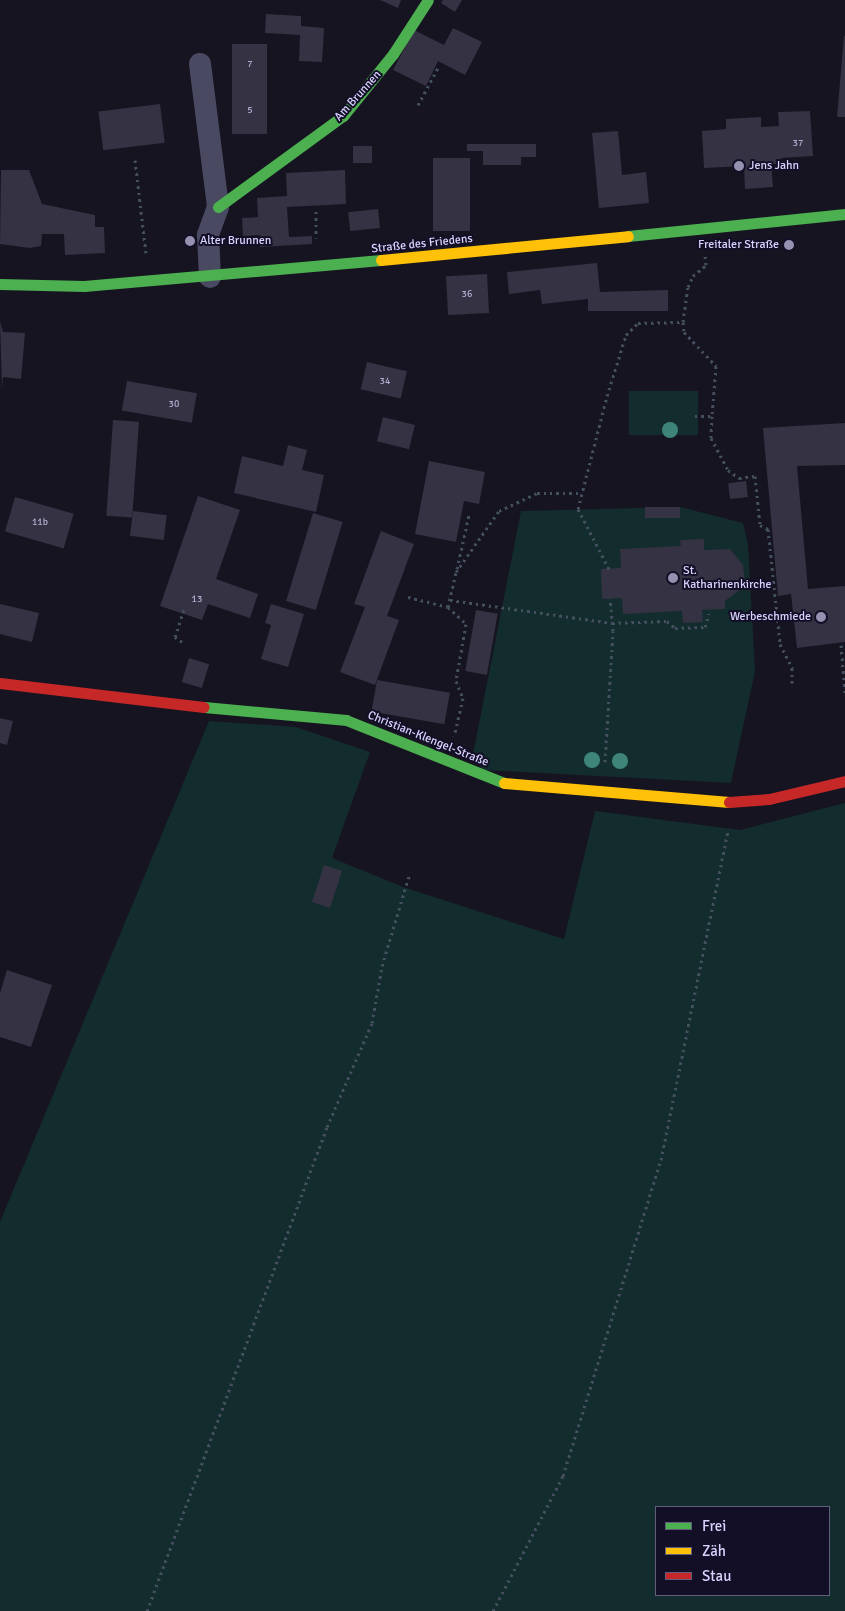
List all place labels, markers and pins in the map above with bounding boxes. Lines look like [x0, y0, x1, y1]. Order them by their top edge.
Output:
place label: Jens Jahn [749, 159, 799, 173]
marker: Jens Jahn [733, 160, 745, 172]
place label: Alter Brunnen [200, 234, 271, 248]
marker: Alter Brunnen [184, 235, 196, 247]
place label: Freitaler Straße [698, 238, 779, 252]
marker: Freitaler Straße [783, 239, 795, 251]
place label: St. Katharinenkirche [683, 564, 771, 592]
marker: St. Katharinenkirche [667, 572, 679, 584]
place label: Werbeschmiede [730, 610, 811, 624]
marker: Werbeschmiede [815, 611, 827, 623]

